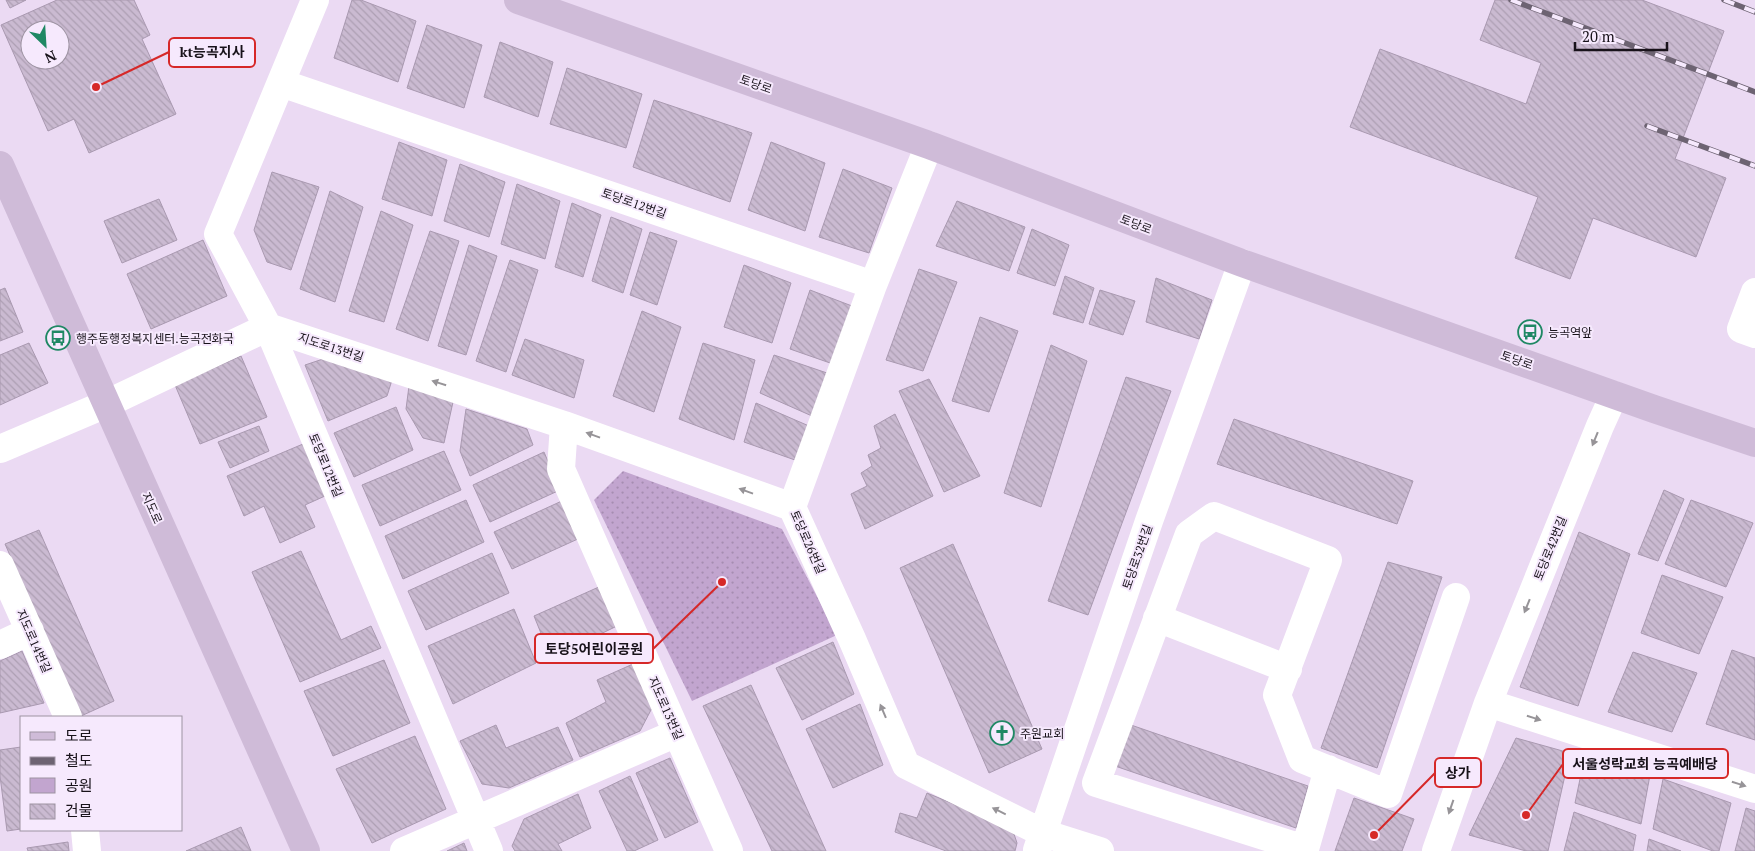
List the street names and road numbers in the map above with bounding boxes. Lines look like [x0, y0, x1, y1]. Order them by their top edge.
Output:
street label: 토당로 [738, 72, 774, 96]
street label: 토당로12번길 [599, 185, 669, 221]
street label: 토당로 [1118, 211, 1154, 237]
street label: 지도로13번길 [296, 329, 366, 365]
street label: 토당로 [1499, 348, 1535, 372]
street label: 토당로12번길 [306, 431, 346, 499]
street label: 지도로 [138, 490, 166, 526]
street label: 토당로26번길 [787, 508, 829, 576]
street label: 토당로42번길 [1530, 514, 1570, 582]
street label: 토당로32번길 [1119, 522, 1155, 592]
street label: 지도로14번길 [13, 607, 55, 675]
street label: 지도로13번길 [645, 674, 687, 742]

